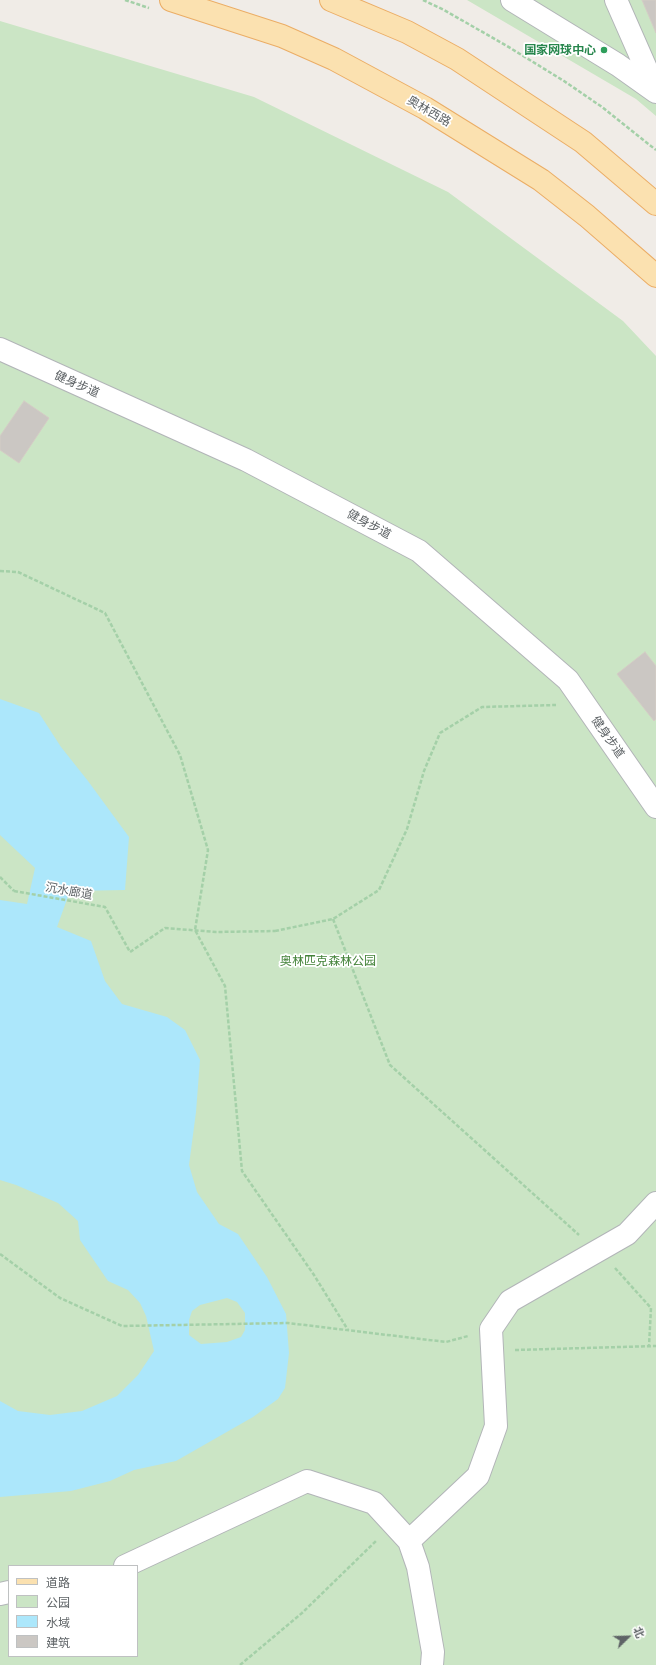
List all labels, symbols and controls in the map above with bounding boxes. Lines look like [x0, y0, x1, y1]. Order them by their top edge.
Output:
place label: 国家网球中心 [524, 43, 596, 57]
marker: 国家网球中心 [599, 45, 609, 55]
street label: 奥林西路 [405, 93, 453, 129]
street label: 健身步道 [52, 368, 102, 400]
street label: 健身步道 [344, 506, 394, 542]
street label: 健身步道 [588, 713, 628, 761]
street label: 沉水廊道 [44, 880, 94, 902]
park label: 奥林匹克森林公园 [280, 954, 376, 968]
legend [8, 1565, 138, 1657]
text: 道路 [46, 1575, 70, 1589]
text: 公园 [46, 1595, 70, 1609]
text: 水域 [46, 1615, 70, 1629]
north arrow [608, 1617, 648, 1657]
text: 北 [631, 1625, 648, 1640]
text: 建筑 [46, 1635, 70, 1649]

